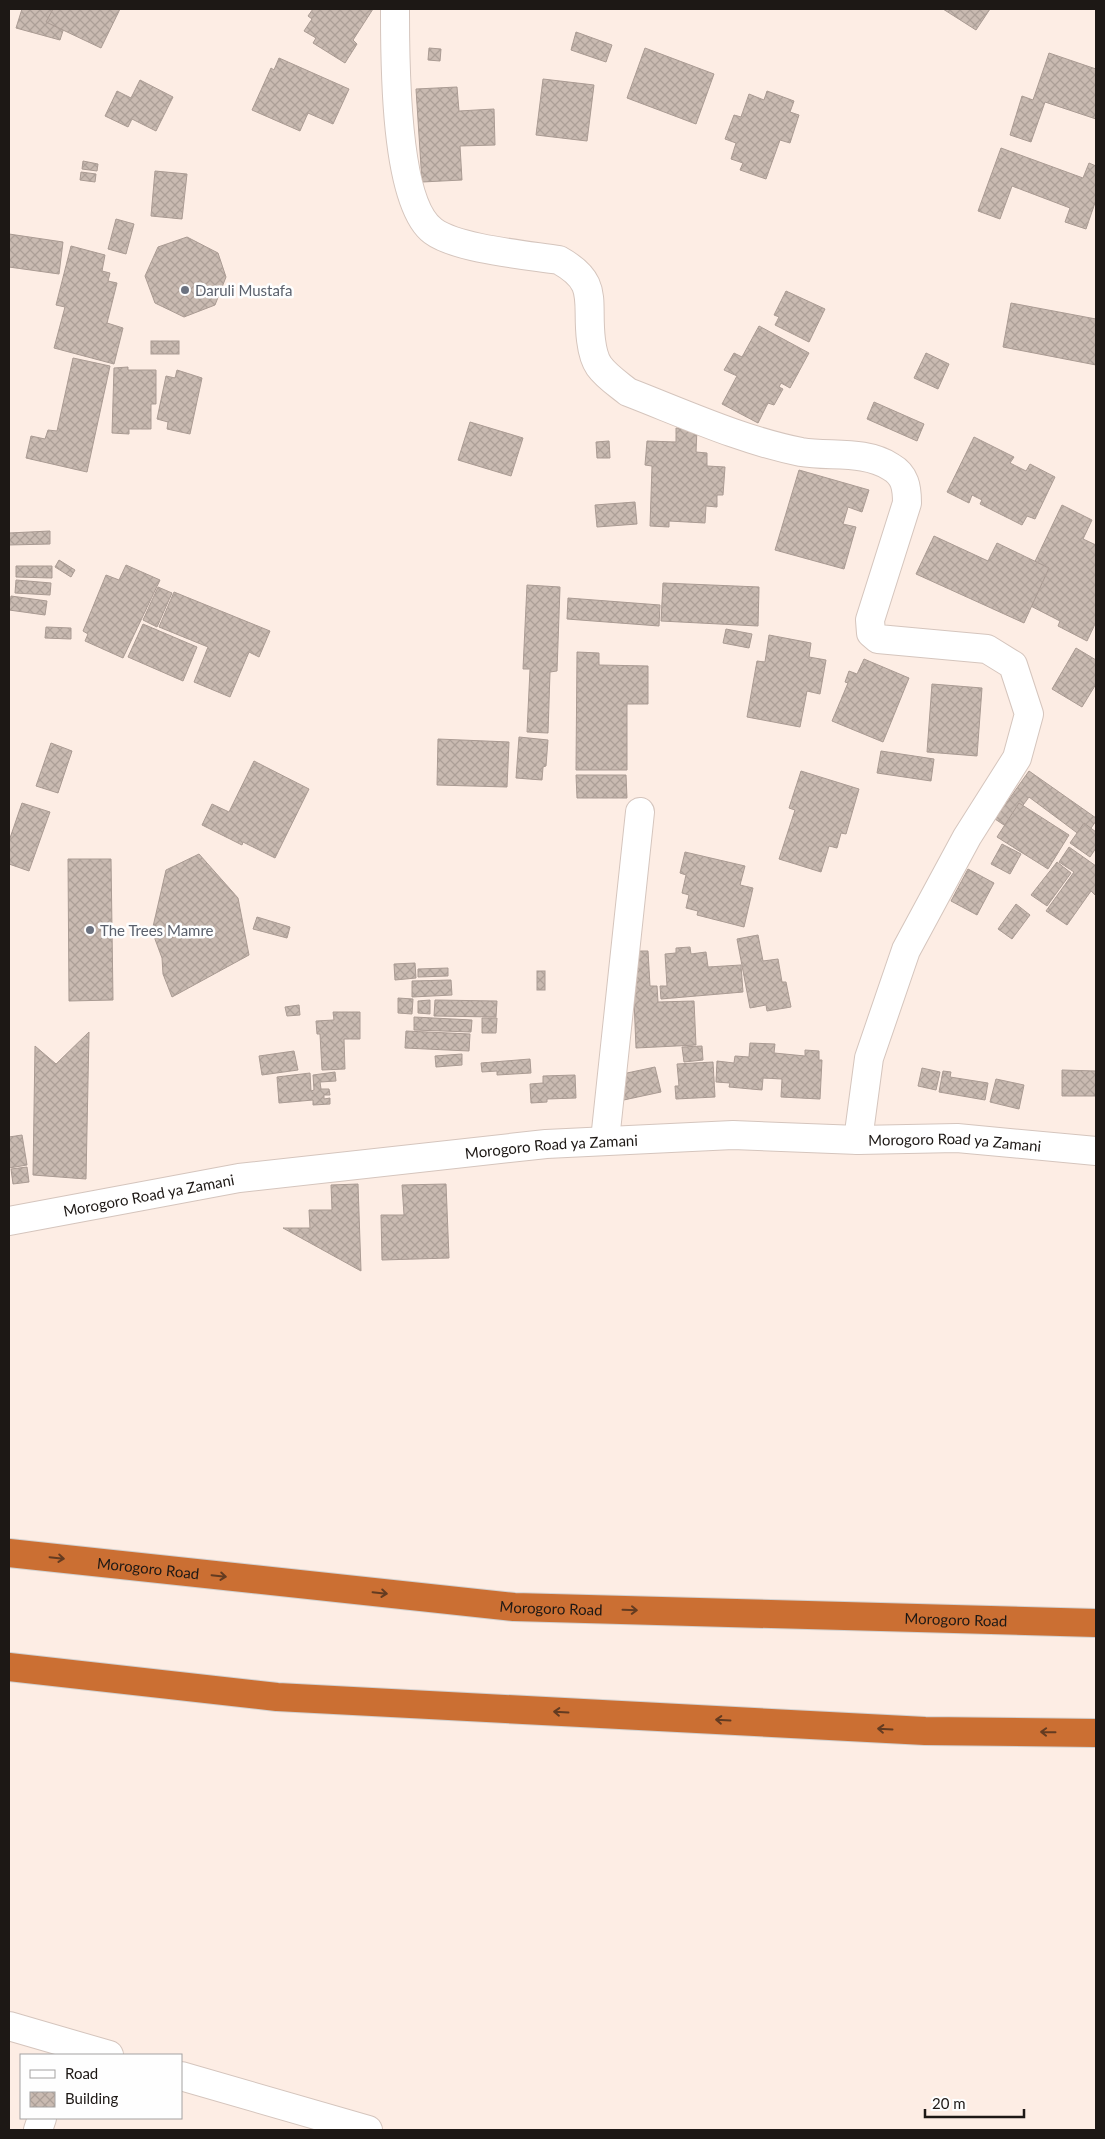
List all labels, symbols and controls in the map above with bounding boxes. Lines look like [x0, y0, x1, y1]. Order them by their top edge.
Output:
place label: Daruli Mustafa [195, 281, 293, 299]
marker: Daruli Mustafa [179, 284, 191, 296]
place label: The Trees Mamre [100, 921, 214, 939]
marker: The Trees Mamre [84, 924, 96, 936]
street label: Morogoro Road ya Zamani [868, 1129, 1042, 1155]
street label: Morogoro Road ya Zamani [464, 1131, 638, 1162]
street label: Morogoro Road ya Zamani [62, 1170, 236, 1220]
street label: Morogoro Road [96, 1553, 200, 1582]
one-way arrow [49, 1554, 65, 1563]
one-way arrow [211, 1571, 227, 1581]
one-way arrow [372, 1588, 388, 1598]
street label: Morogoro Road [499, 1597, 603, 1618]
one-way arrow [621, 1606, 637, 1615]
street label: Morogoro Road [904, 1609, 1008, 1630]
one-way arrow [553, 1707, 569, 1716]
one-way arrow [715, 1716, 731, 1725]
one-way arrow [877, 1724, 894, 1734]
one-way arrow [1040, 1727, 1056, 1737]
legend [20, 2054, 182, 2119]
text: Road [65, 2064, 98, 2082]
scale bar [925, 2086, 1024, 2118]
text: Building [65, 2089, 118, 2107]
text: 20 m [932, 2094, 966, 2112]

